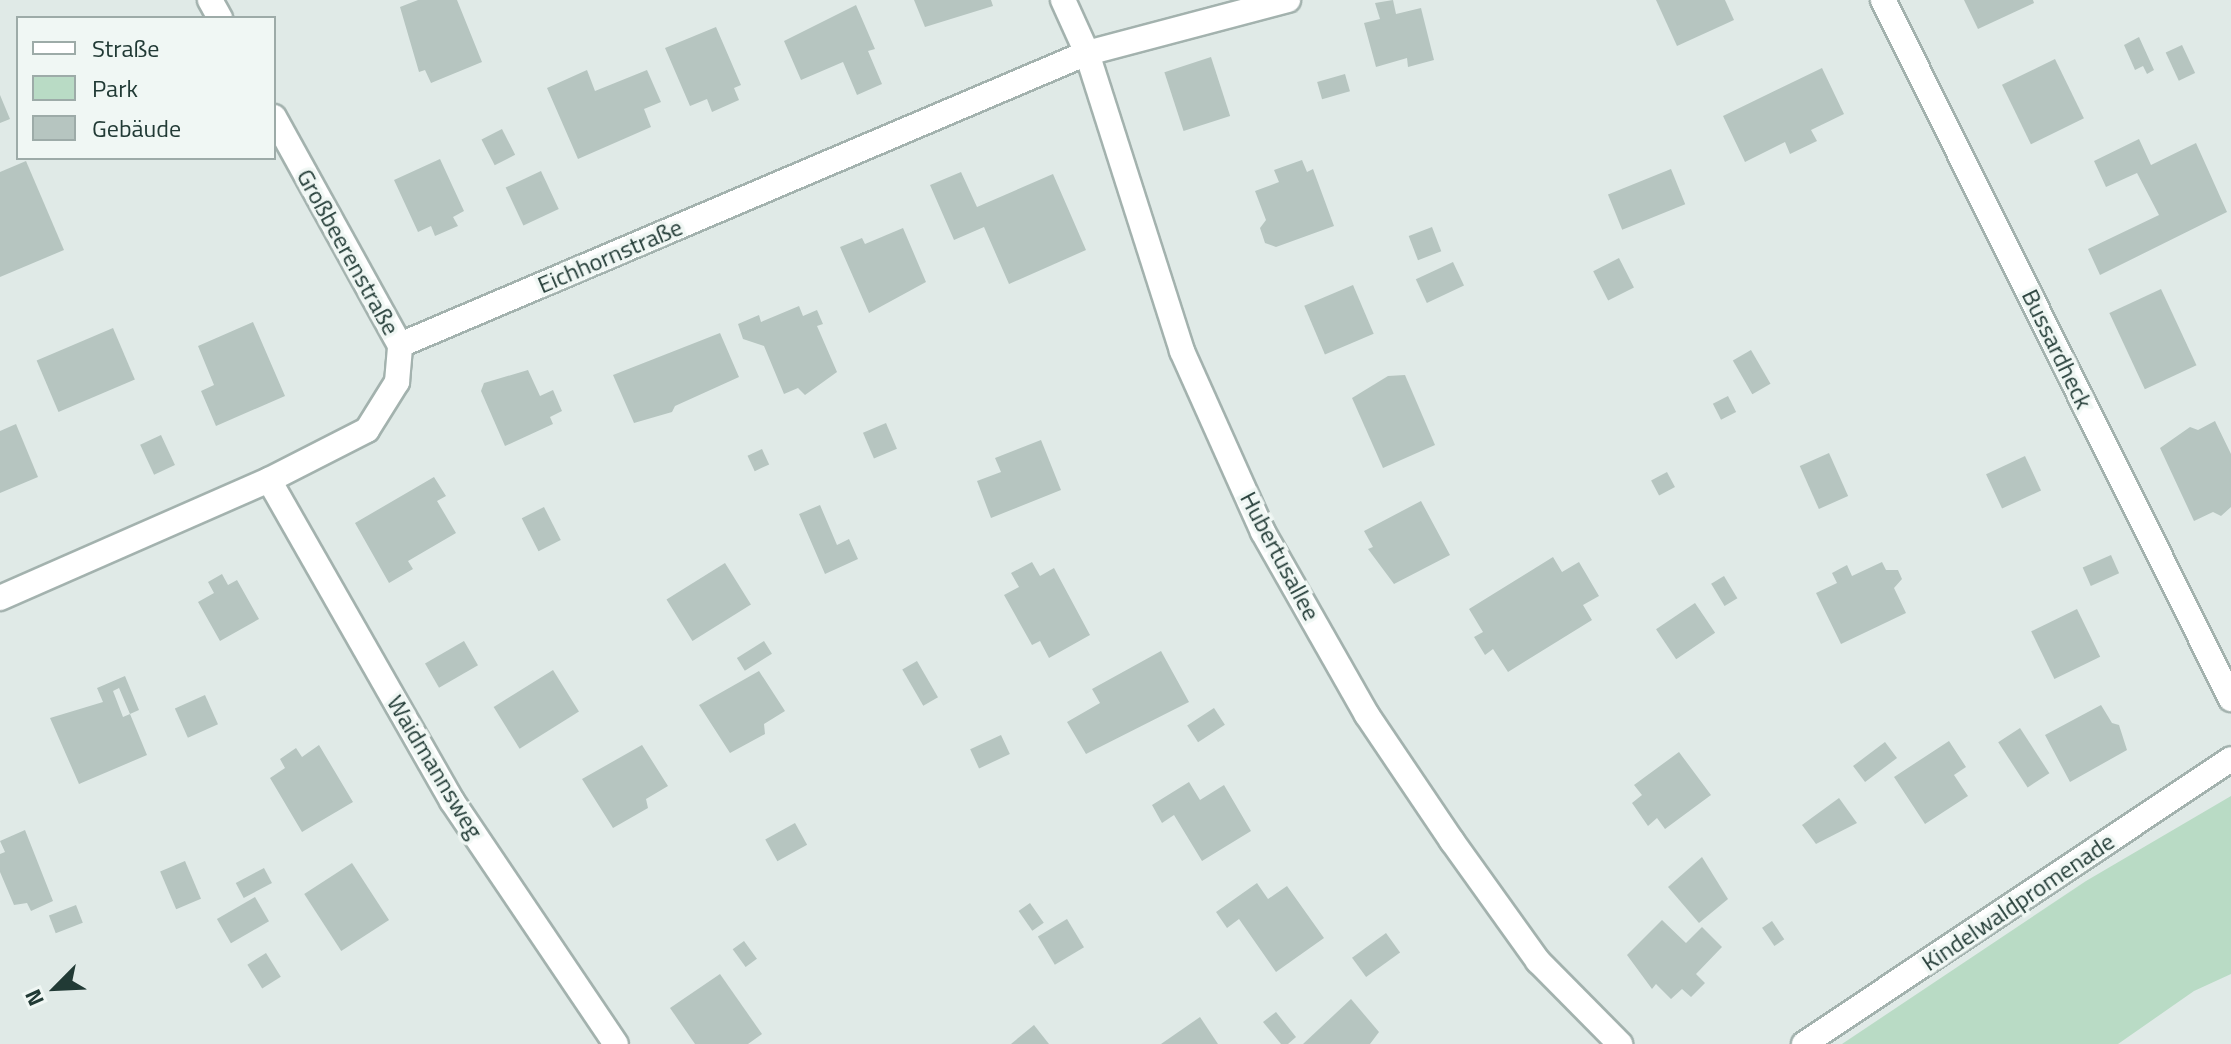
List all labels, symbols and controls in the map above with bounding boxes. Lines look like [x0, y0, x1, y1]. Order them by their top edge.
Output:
legend [16, 16, 276, 160]
text: Straße [92, 30, 159, 66]
text: Park [92, 70, 138, 106]
text: Gebäude [92, 110, 181, 146]
street label: Großbeerenstraße [291, 164, 405, 340]
street label: Eichhornstraße [533, 213, 687, 299]
street label: Bussardheck [2016, 284, 2098, 414]
street label: Hubertusallee [1234, 487, 1326, 625]
street label: Waidmannsweg [381, 690, 489, 844]
street label: Kindelwaldpromenade [1916, 827, 2120, 977]
north arrow [16, 948, 96, 1028]
text: N [15, 984, 53, 1012]

